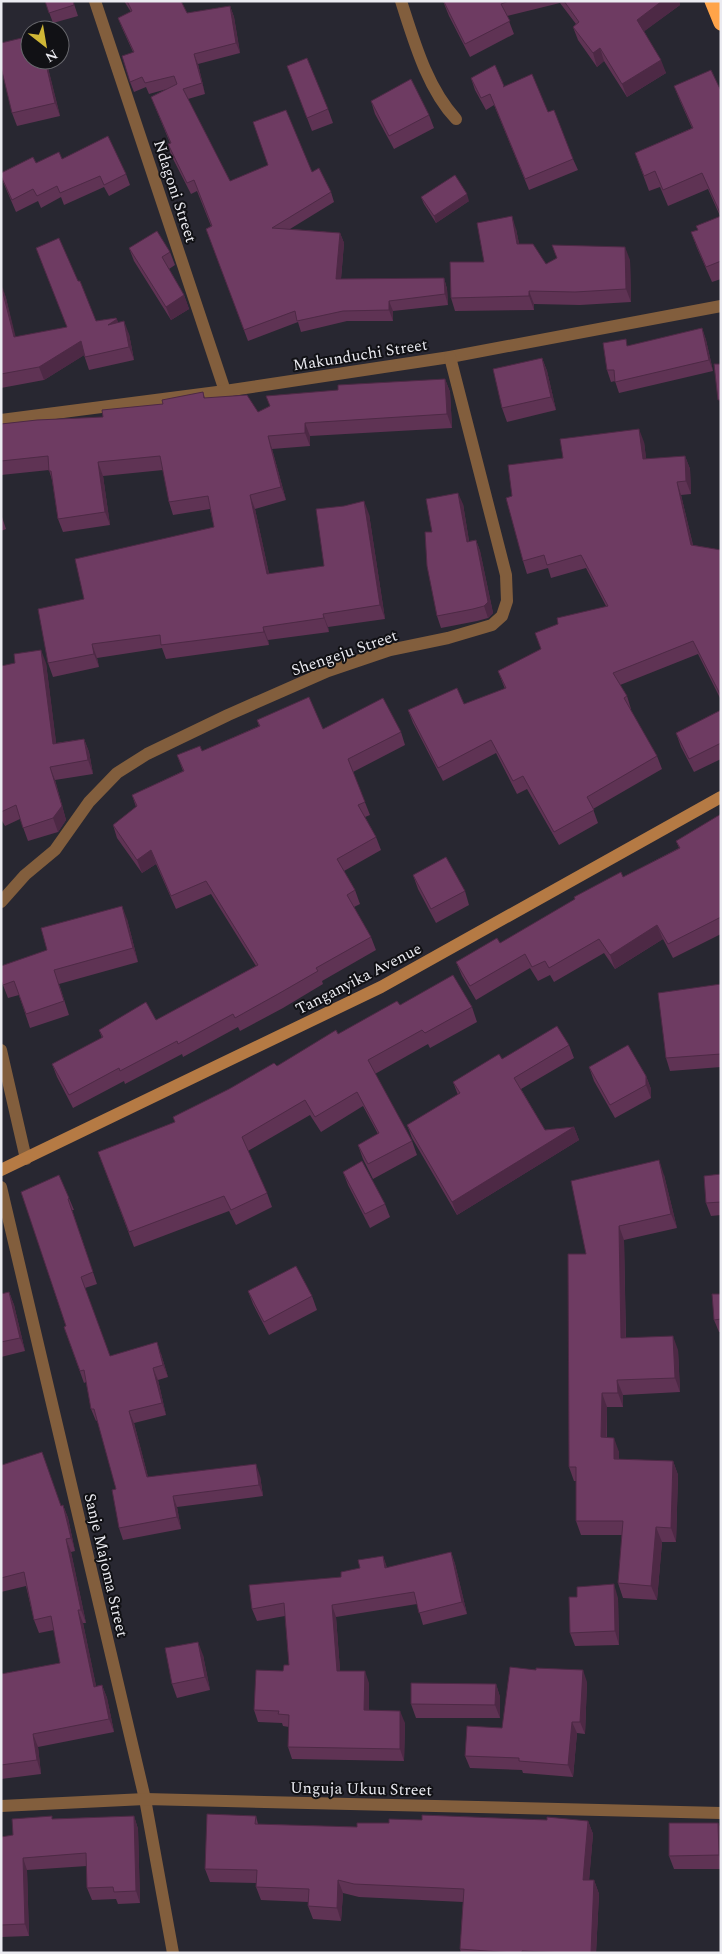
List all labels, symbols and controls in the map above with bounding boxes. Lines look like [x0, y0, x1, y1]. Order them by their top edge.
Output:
north arrow [20, 20, 70, 70]
text: N [41, 44, 62, 68]
street label: Ndagoni Street [147, 137, 203, 246]
street label: Makunduchi Street [291, 332, 430, 377]
street label: Shengeju Street [288, 623, 401, 682]
street label: Tanganyika Avenue [291, 937, 426, 1021]
street label: Sanje Majoma Street [78, 1491, 134, 1640]
street label: Unguja Ukuu Street [290, 1776, 432, 1802]

